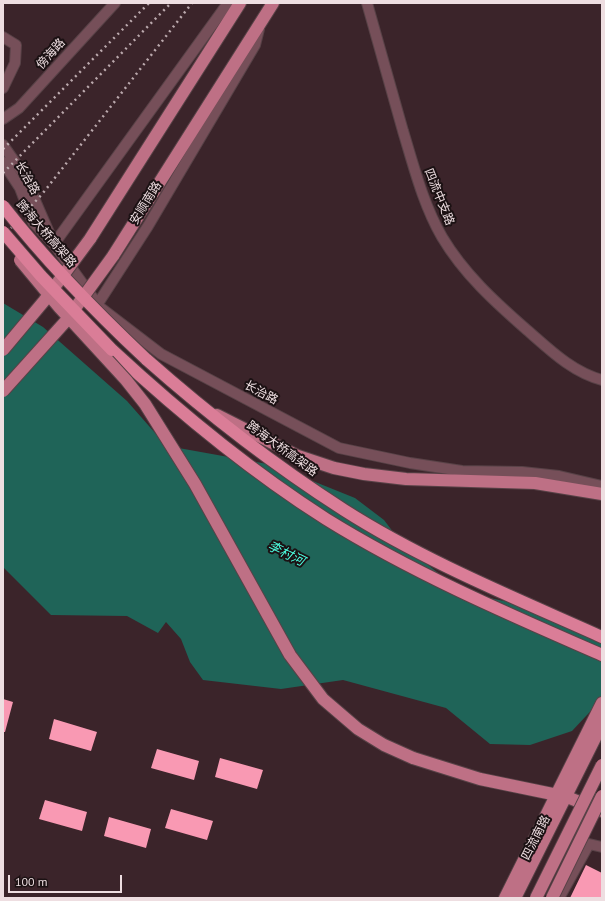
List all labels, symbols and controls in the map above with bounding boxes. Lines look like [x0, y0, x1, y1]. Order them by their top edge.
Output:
street label: 傍海路 [34, 36, 68, 72]
street label: 长治路 [12, 159, 42, 197]
street label: 四流中支路 [421, 166, 457, 228]
street label: 安顺南路 [127, 179, 165, 227]
street label: 跨海大桥高架路 [13, 198, 79, 270]
street label: 长治路 [242, 378, 280, 408]
street label: 跨海大桥高架路 [244, 418, 320, 480]
water label: 李村河 [265, 538, 307, 570]
street label: 四流南路 [519, 813, 553, 863]
scale bar [10, 867, 124, 893]
text: 100 m [15, 874, 48, 889]

